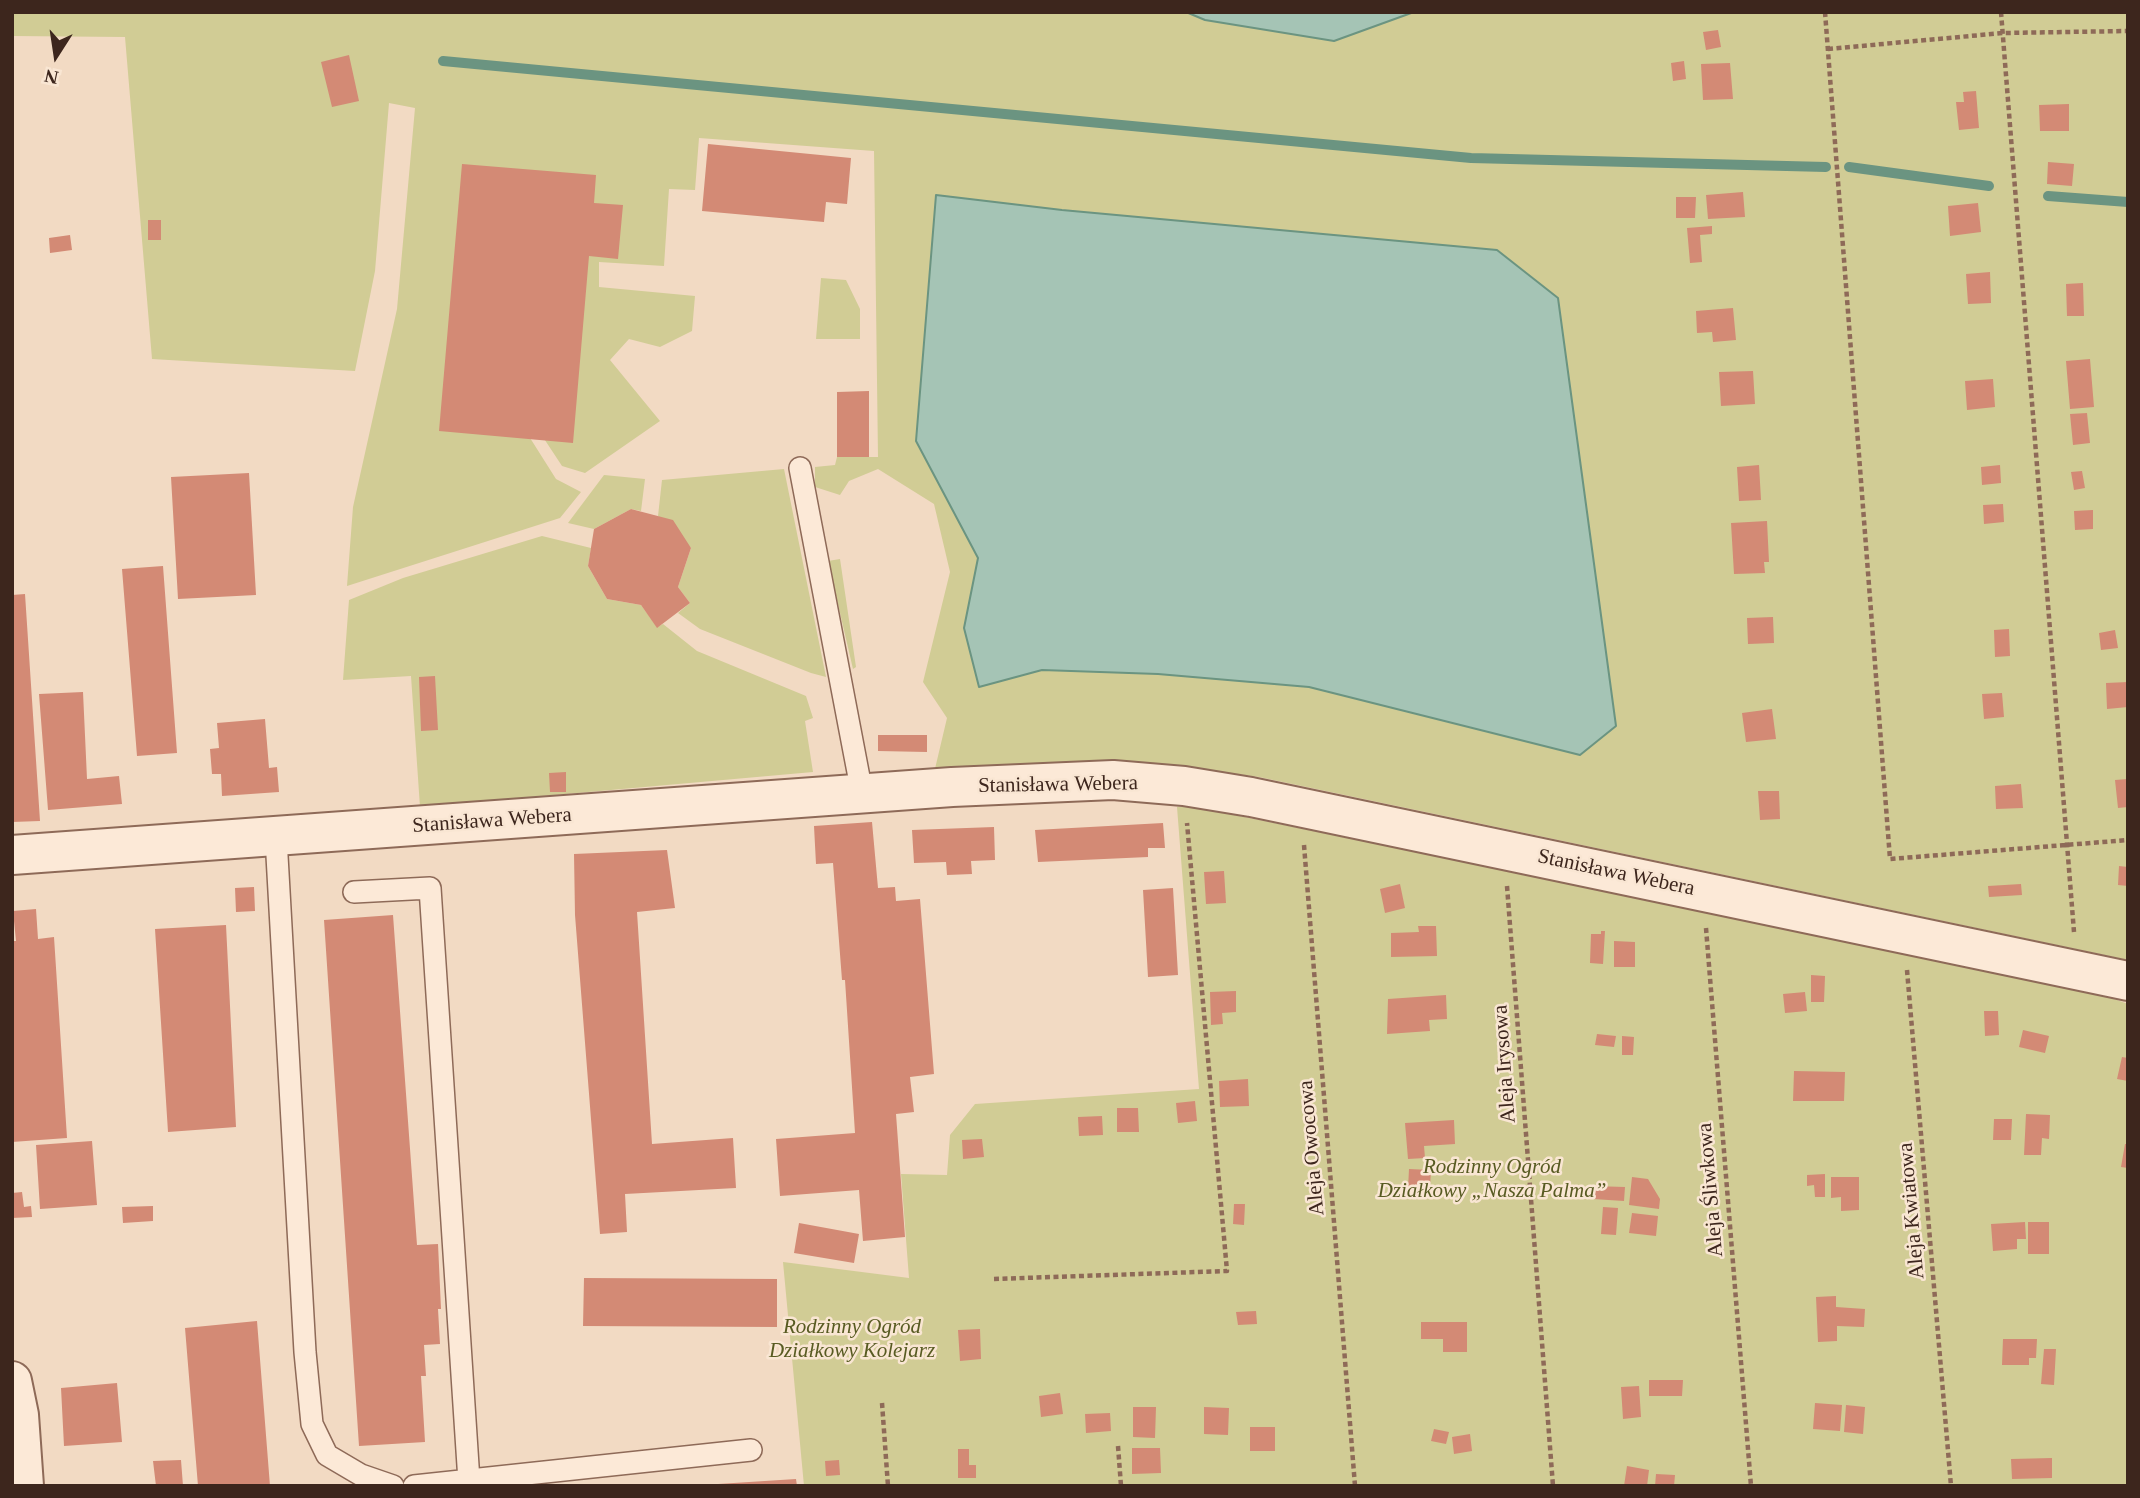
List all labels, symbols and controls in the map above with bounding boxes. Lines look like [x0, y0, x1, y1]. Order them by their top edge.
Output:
north arrow [21, 21, 91, 91]
text: N [43, 65, 60, 89]
street label: Stanisława Webera [978, 771, 1138, 799]
street label: Stanisława Webera [411, 803, 573, 839]
street label: Stanisława Webera [1535, 844, 1697, 902]
street label: Aleja Irysowa [1488, 1004, 1522, 1124]
street label: Aleja Owocowa [1294, 1079, 1330, 1217]
street label: Aleja Śliwkowa [1693, 1122, 1729, 1258]
street label: Aleja Kwiatowa [1893, 1142, 1931, 1280]
park label: Rodzinny Ogród Działkowy „Nasza Palma” [1378, 1154, 1606, 1204]
park label: Rodzinny Ogród Działkowy Kolejarz [769, 1314, 935, 1364]

